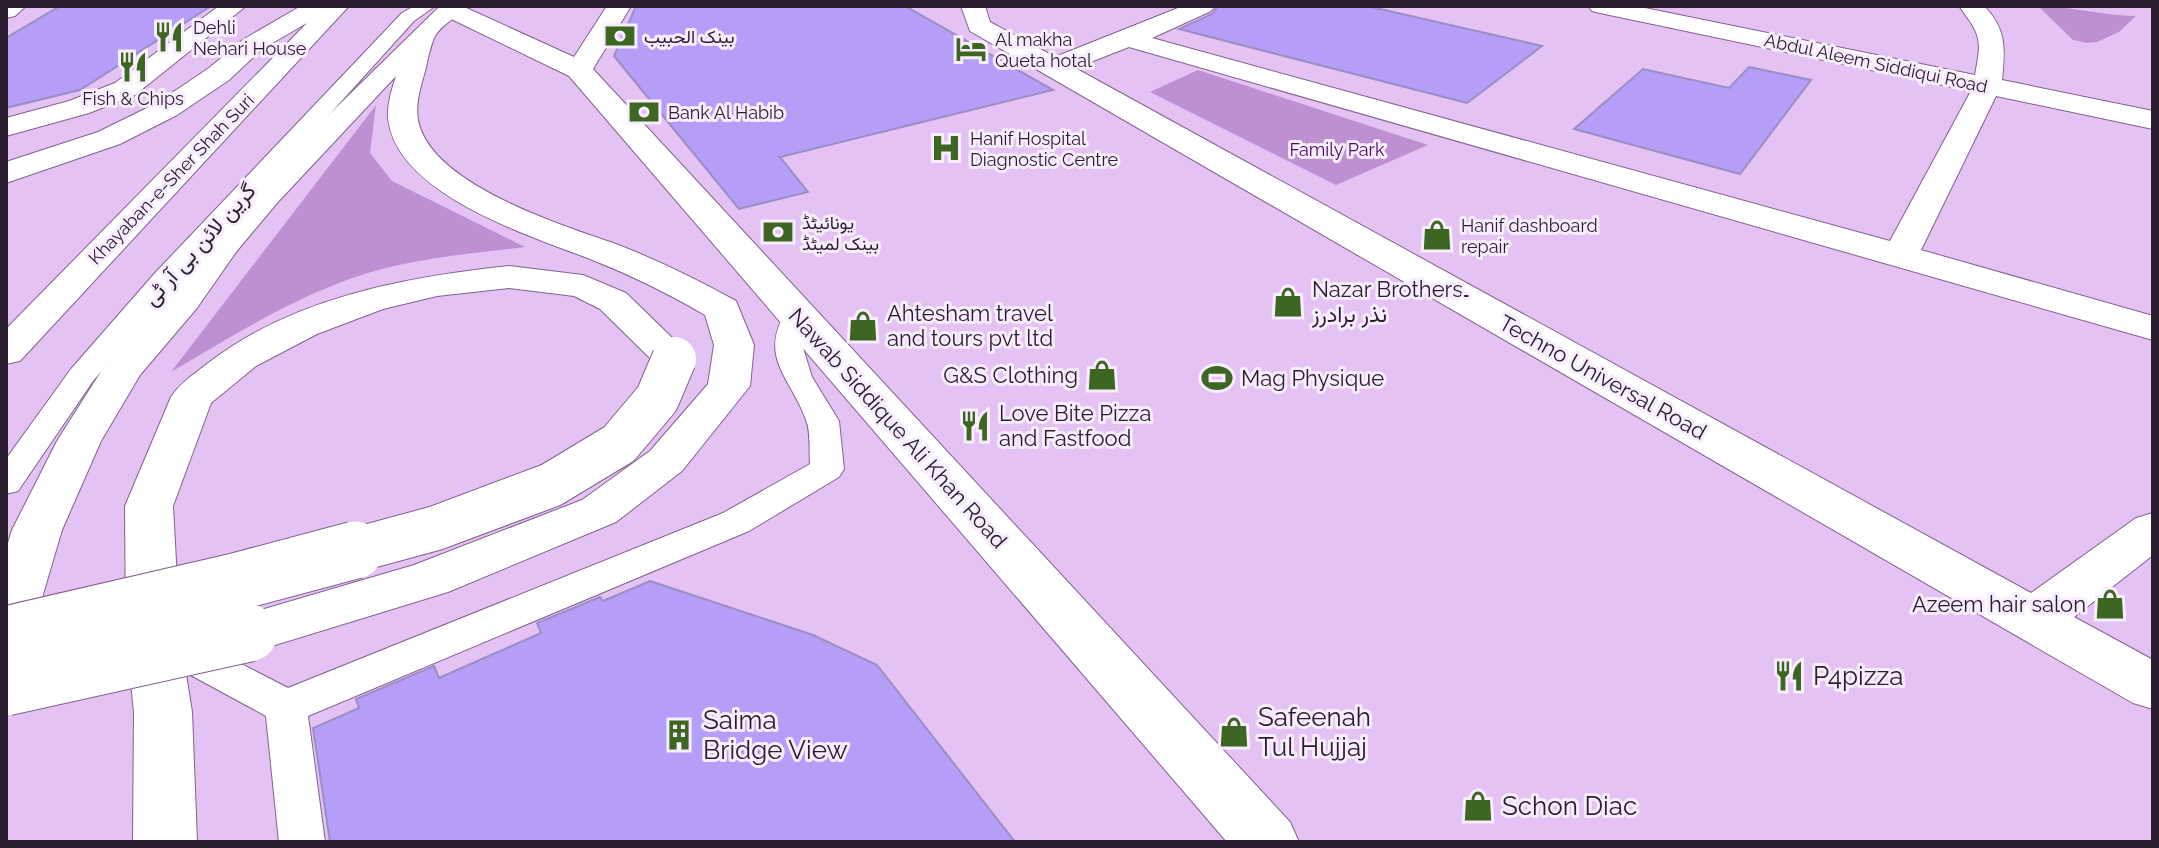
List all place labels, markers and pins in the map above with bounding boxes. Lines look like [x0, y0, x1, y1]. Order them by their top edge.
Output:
place label: Dehli Nehari House [193, 17, 307, 59]
bank icon: بينک الحبيب [603, 19, 637, 53]
restaurant icon: Dehli Nehari House [152, 20, 186, 54]
place label: بينک الحبيب [644, 26, 735, 47]
place label: Al makha Queta hotal [995, 29, 1092, 71]
hotel icon: Al makha Queta hotal [954, 32, 988, 66]
restaurant icon: Fish & Chips [116, 50, 150, 84]
place label: Fish & Chips [82, 88, 184, 109]
bank icon: Bank Al Habib [627, 95, 661, 129]
place label: Bank Al Habib [668, 102, 784, 123]
place label: Hanif Hospital Diagnostic Centre [970, 128, 1118, 170]
hospital icon: Hanif Hospital Diagnostic Centre [929, 131, 963, 165]
place label: یونائیٹڈ بینک لمیٹڈ [802, 212, 879, 254]
bank icon: یونائیٹڈ بینک لمیٹڈ [761, 215, 795, 249]
place label: Hanif dashboard repair [1461, 215, 1598, 257]
shop icon: Hanif dashboard repair [1420, 218, 1454, 252]
place label: Nazar Brothers۔ نذر برادرز [1311, 276, 1469, 328]
shop icon: Nazar Brothers۔ نذر برادرز [1271, 285, 1305, 319]
place label: Ahtesham travel and tours pvt ltd [887, 300, 1053, 351]
shop icon: Ahtesham travel and tours pvt ltd [846, 309, 880, 343]
shop icon: G&S Clothing [1085, 358, 1119, 392]
sports icon: Mag Physique [1200, 361, 1234, 395]
place label: G&S Clothing [943, 362, 1078, 388]
place label: Mag Physique [1241, 365, 1384, 391]
place label: Love Bite Pizza and Fastfood [999, 400, 1151, 451]
restaurant icon: Love Bite Pizza and Fastfood [958, 409, 992, 443]
shop icon: Azeem hair salon [2093, 587, 2127, 621]
place label: Azeem hair salon [1912, 591, 2086, 617]
restaurant icon: P4pizza [1772, 659, 1806, 693]
place label: P4pizza [1813, 661, 1903, 691]
place label: Safeenah Tul Hujjaj [1258, 702, 1371, 762]
place label: Saima Bridge View [703, 705, 848, 765]
shop icon: Safeenah Tul Hujjaj [1217, 715, 1251, 749]
building icon: Saima Bridge View [662, 718, 696, 752]
shop icon: Schon Diac [1461, 789, 1495, 823]
place label: Schon Diac [1502, 791, 1637, 821]

